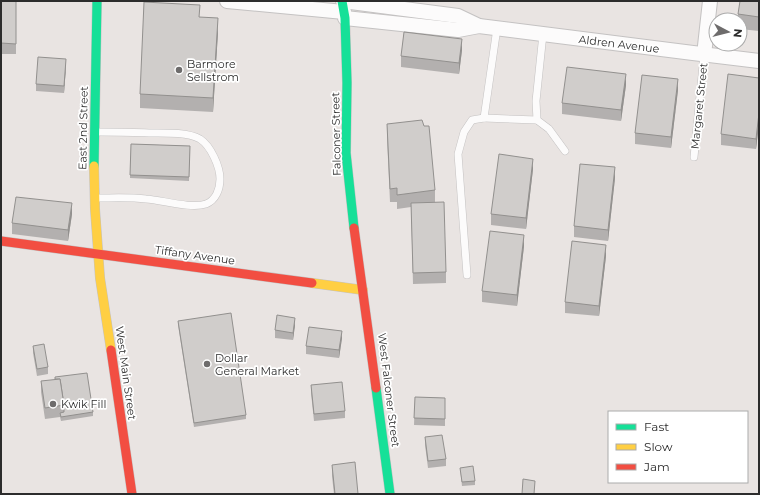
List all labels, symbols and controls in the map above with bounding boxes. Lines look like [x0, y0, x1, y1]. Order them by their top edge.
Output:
north arrow [708, 12, 748, 52]
text: N [730, 28, 745, 38]
street label: Aldren Avenue [578, 32, 660, 56]
place label: Barmore Sellstrom [187, 57, 239, 84]
street label: Margaret Street [688, 62, 711, 150]
marker: Barmore Sellstrom [174, 65, 184, 75]
street label: East 2nd Street [75, 85, 91, 170]
street label: Falconer Street [328, 91, 344, 176]
street label: Tiffany Avenue [154, 242, 236, 268]
street label: West Main Street [112, 325, 140, 421]
street label: West Falconer Street [375, 332, 403, 448]
place label: Dollar General Market [215, 351, 300, 378]
marker: Dollar General Market [202, 359, 212, 369]
place label: Kwik Fill [61, 397, 106, 411]
marker: Kwik Fill [48, 399, 58, 409]
legend [608, 411, 748, 483]
text: Fast [644, 419, 669, 434]
text: Slow [644, 439, 673, 454]
text: Jam [643, 459, 670, 474]

